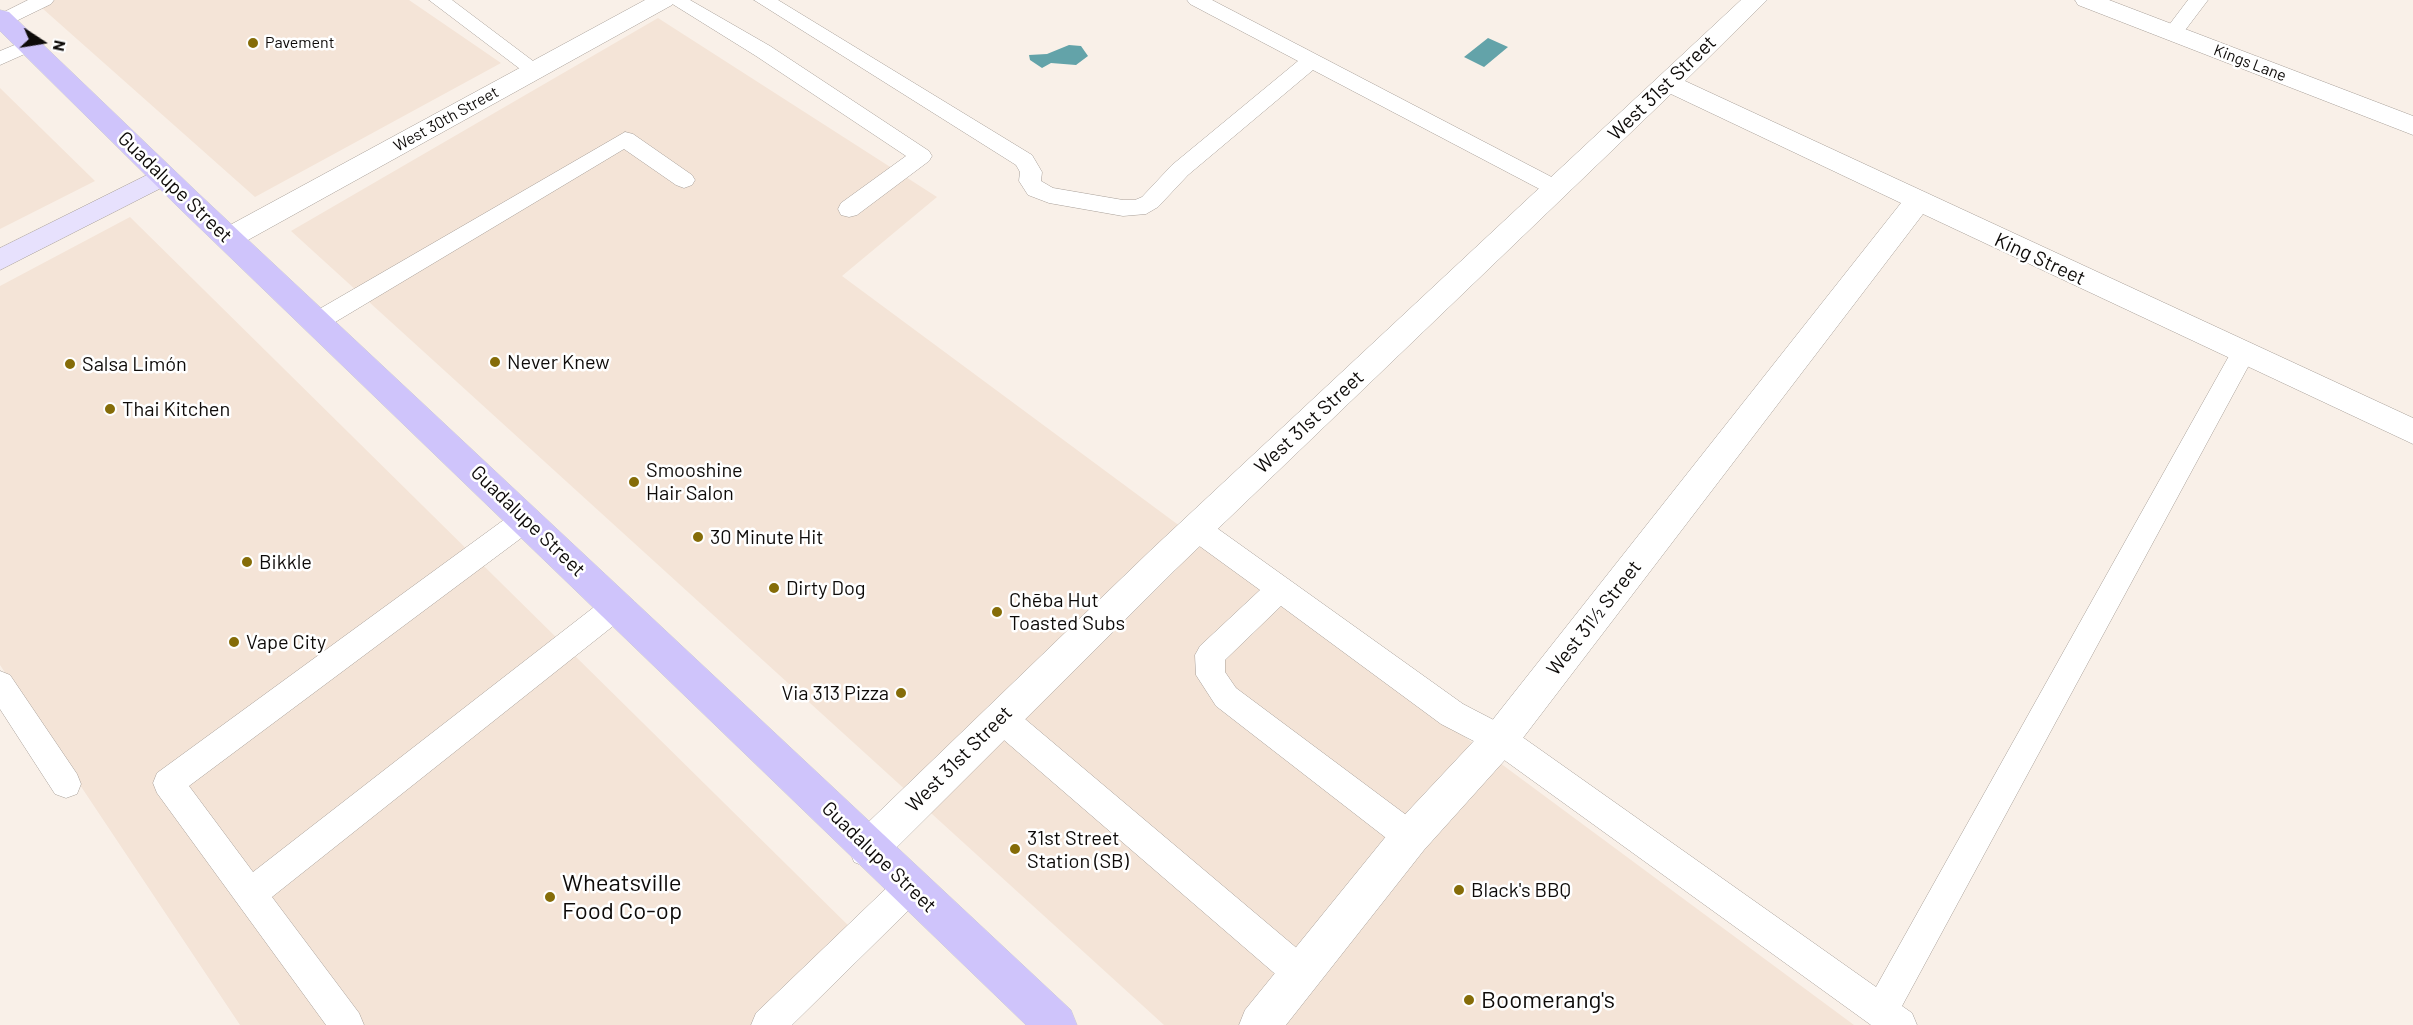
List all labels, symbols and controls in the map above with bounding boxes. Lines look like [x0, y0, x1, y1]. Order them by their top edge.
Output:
north arrow [12, 12, 72, 72]
street label: West 31st Street [1603, 31, 1721, 145]
place label: Pavement [265, 33, 334, 53]
marker: Pavement [246, 36, 260, 50]
text: N [50, 39, 70, 53]
street label: Kings Lane [2211, 40, 2289, 86]
street label: West 30th Street [390, 82, 502, 156]
street label: Guadalupe Street [113, 126, 237, 248]
street label: King Street [1991, 228, 2089, 290]
place label: Never Knew [507, 350, 610, 374]
place label: Salsa Limón [82, 352, 187, 376]
marker: Never Knew [488, 355, 502, 369]
marker: Salsa Limón [63, 357, 77, 371]
street label: West 31st Street [1249, 365, 1369, 479]
place label: Thai Kitchen [122, 397, 230, 421]
marker: Thai Kitchen [103, 402, 117, 416]
place label: Smooshine Hair Salon [646, 458, 743, 505]
street label: Guadalupe Street [466, 460, 590, 582]
marker: Smooshine Hair Salon [627, 475, 641, 489]
place label: 30 Minute Hit [710, 525, 824, 549]
marker: 30 Minute Hit [691, 530, 705, 544]
place label: Bikkle [259, 550, 312, 574]
marker: Bikkle [240, 555, 254, 569]
street label: West 31½ Street [1542, 556, 1646, 680]
place label: Dirty Dog [786, 576, 865, 600]
marker: Dirty Dog [767, 581, 781, 595]
place label: Chēba Hut Toasted Subs [1009, 588, 1125, 635]
marker: Chēba Hut Toasted Subs [990, 605, 1004, 619]
place label: Vape City [246, 630, 326, 654]
marker: Vape City [227, 635, 241, 649]
place label: Via 313 Pizza [781, 681, 889, 705]
marker: Via 313 Pizza [894, 686, 908, 700]
street label: West 31st Street [901, 701, 1017, 817]
street label: Guadalupe Street [817, 796, 941, 918]
place label: 31st Street Station (SB) [1027, 826, 1129, 873]
marker: 31st Street Station (SB) [1008, 842, 1022, 856]
place label: Wheatsville Food Co-op [562, 869, 682, 925]
place label: Black's BBQ [1471, 878, 1571, 902]
marker: Black's BBQ [1452, 883, 1466, 897]
marker: Wheatsville Food Co-op [543, 890, 557, 904]
place label: Boomerang's [1481, 986, 1615, 1014]
marker: Boomerang's [1462, 993, 1476, 1007]

